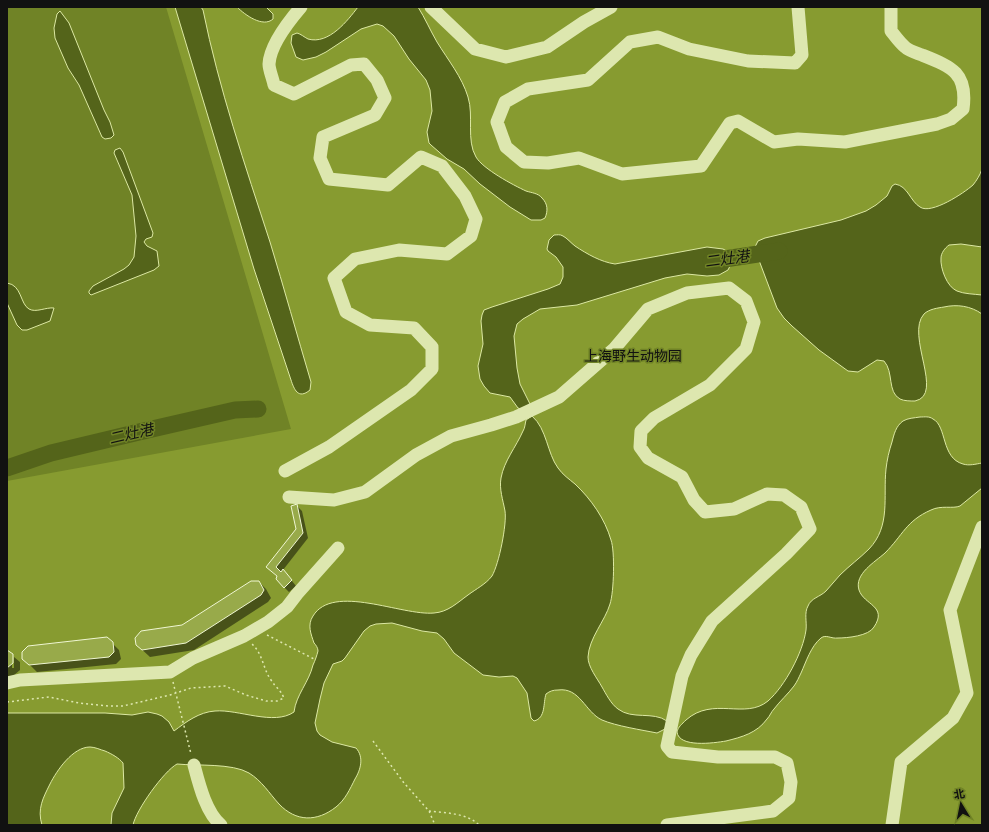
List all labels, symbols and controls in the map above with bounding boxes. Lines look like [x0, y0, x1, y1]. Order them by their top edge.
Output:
water label: 二灶港 [703, 246, 753, 271]
park label: 上海野生动物园 [584, 347, 682, 365]
water label: 二灶港 [107, 419, 157, 448]
north arrow [941, 784, 981, 824]
text: 北 [953, 786, 966, 802]

